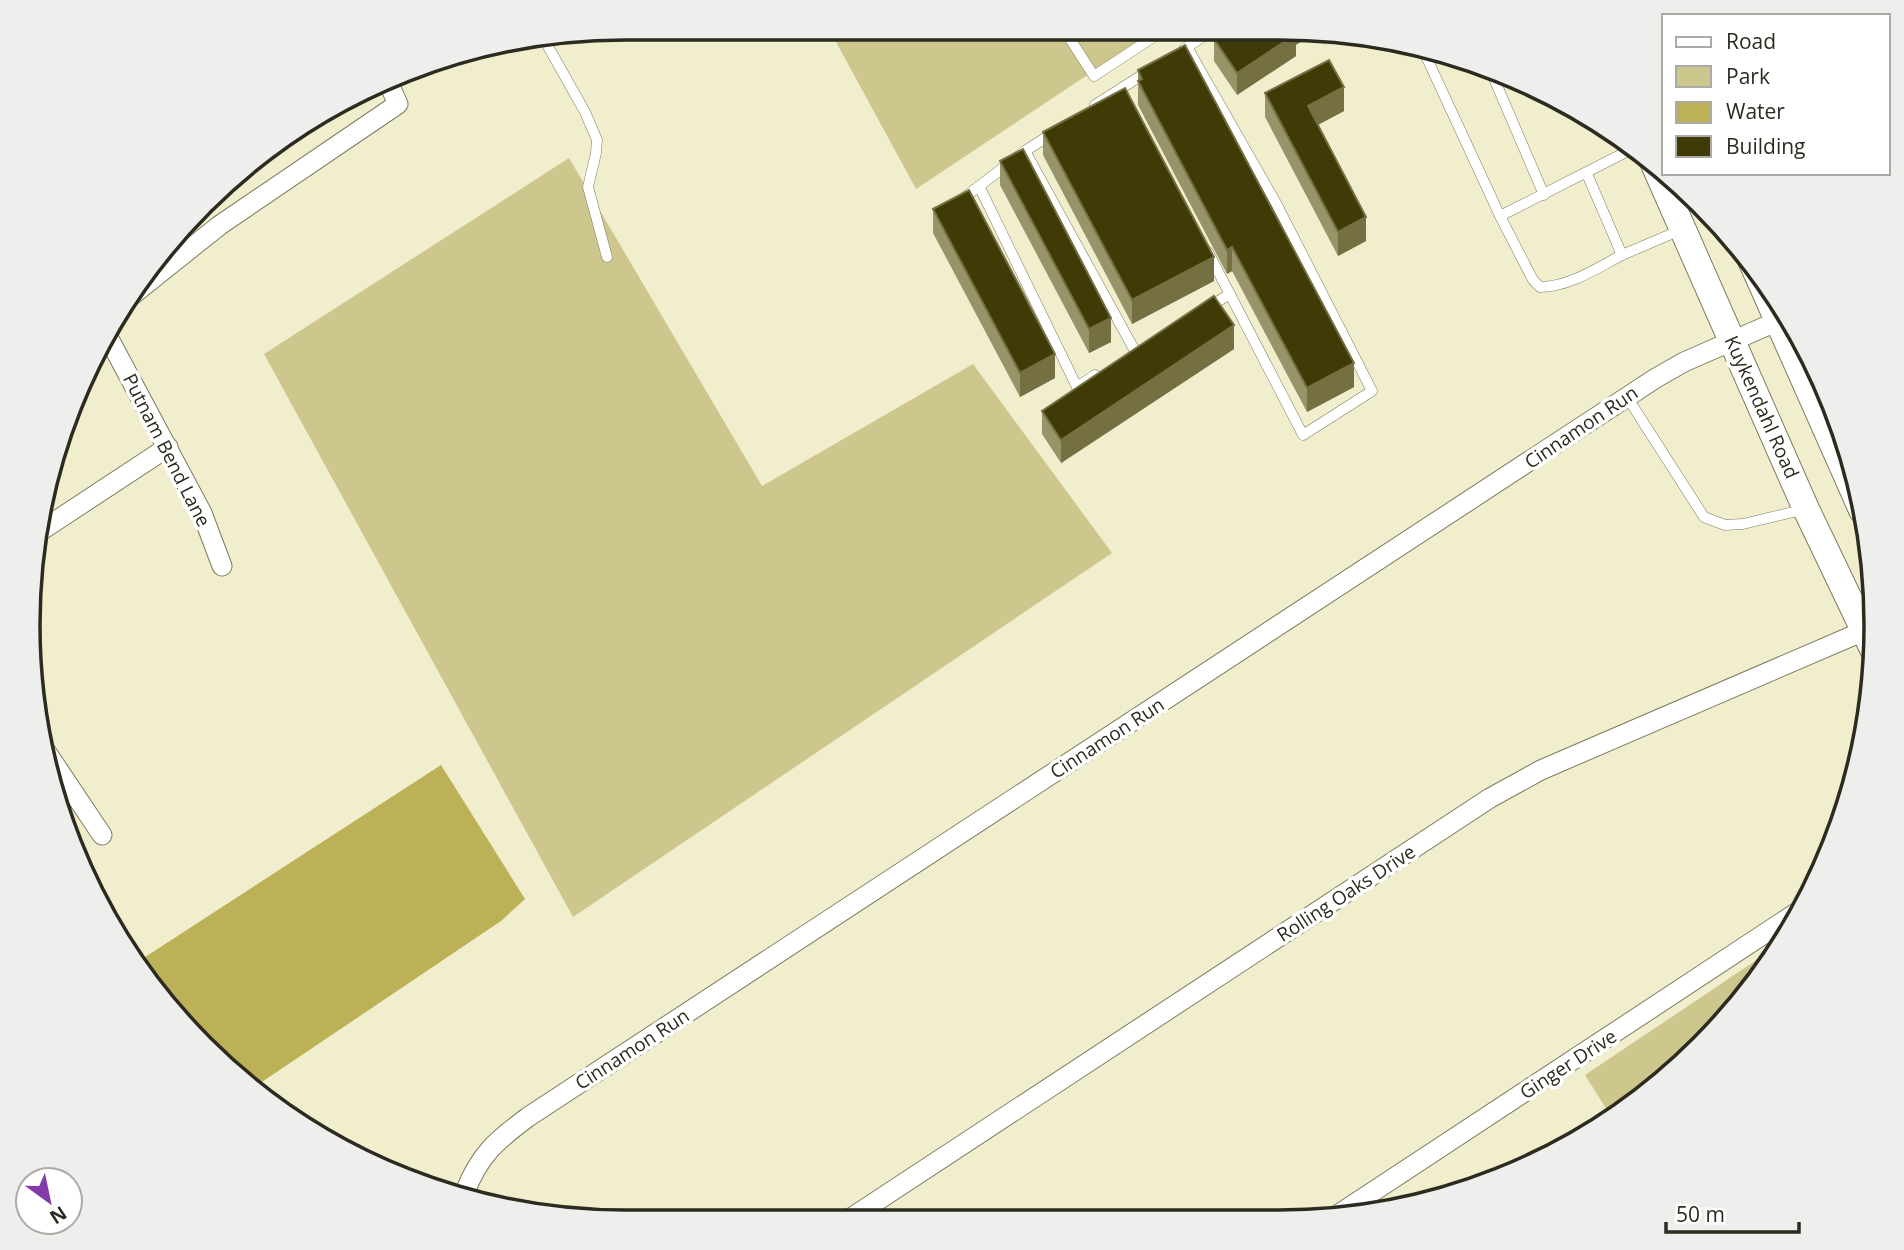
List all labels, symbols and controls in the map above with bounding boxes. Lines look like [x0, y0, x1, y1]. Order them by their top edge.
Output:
legend [1662, 14, 1890, 175]
text: Road [1726, 27, 1776, 55]
text: Park [1726, 62, 1770, 90]
text: Water [1726, 97, 1785, 125]
text: Building [1726, 132, 1805, 160]
street label: Kuykendahl Road [1719, 331, 1805, 483]
street label: Putnam Bend Lane [117, 369, 217, 531]
street label: Cinnamon Run [1519, 380, 1643, 474]
street label: Cinnamon Run [1045, 691, 1169, 785]
street label: Rolling Oaks Drive [1272, 838, 1420, 948]
street label: Cinnamon Run [570, 1002, 694, 1096]
street label: Ginger Drive [1515, 1023, 1621, 1105]
north arrow [14, 1166, 84, 1236]
scale bar [1666, 1190, 1799, 1234]
text: N [45, 1200, 72, 1230]
text: 50 m [1676, 1200, 1725, 1228]

